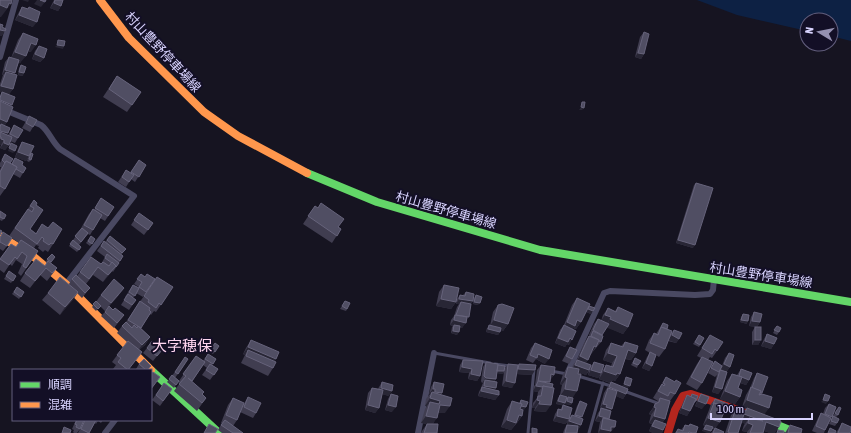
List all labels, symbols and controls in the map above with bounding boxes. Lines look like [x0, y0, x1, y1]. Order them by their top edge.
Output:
street label: 村山豊野停車場線 [122, 9, 204, 95]
north arrow [799, 12, 839, 52]
text: N [803, 26, 816, 35]
street label: 村山豊野停車場線 [394, 188, 498, 232]
street label: 村山豊野停車場線 [708, 259, 814, 291]
district label: 大字穂保 [152, 337, 212, 354]
legend [12, 369, 152, 421]
text: 順調 [48, 378, 72, 392]
scale bar [711, 395, 812, 421]
text: 混雑 [48, 398, 72, 412]
text: 100 m [717, 402, 744, 416]

